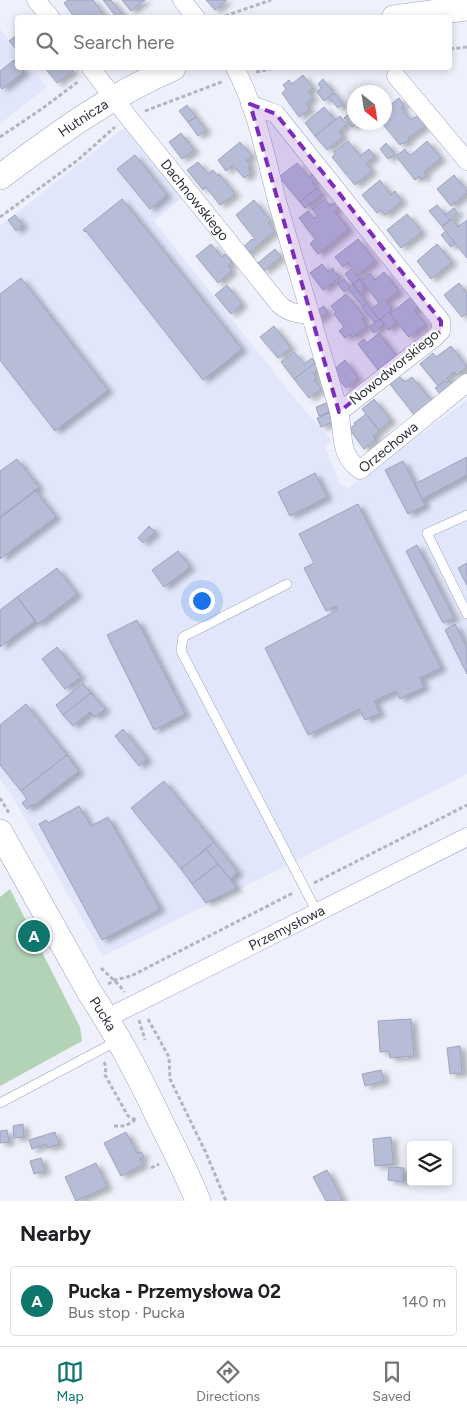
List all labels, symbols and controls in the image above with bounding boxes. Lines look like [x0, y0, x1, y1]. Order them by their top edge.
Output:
search box [15, 15, 452, 70]
icon: search [33, 29, 61, 57]
text: Search here [73, 31, 175, 54]
north arrow [347, 85, 392, 130]
street label: Hutnicza [55, 96, 111, 141]
street label: Dachnowskiego [157, 156, 232, 244]
street label: Nowodworskiego [346, 326, 442, 409]
street label: Orzechowa [355, 418, 422, 477]
your location [189, 588, 215, 614]
street label: Przemysłowa [246, 902, 328, 954]
pin: A [18, 917, 50, 955]
street label: Pucka [86, 994, 120, 1034]
map controls [407, 1141, 452, 1186]
button: layers [407, 1141, 452, 1186]
text: Nearby [20, 1221, 91, 1246]
text: Pucka - Przemysłowa 02 [68, 1280, 281, 1303]
text: A [31, 1292, 43, 1311]
text: 140 m [402, 1292, 446, 1311]
text: Bus stop · Pucka [68, 1303, 185, 1322]
tab: Map [56, 1358, 84, 1405]
tab: Directions [196, 1358, 260, 1405]
tab: Saved [372, 1358, 411, 1405]

